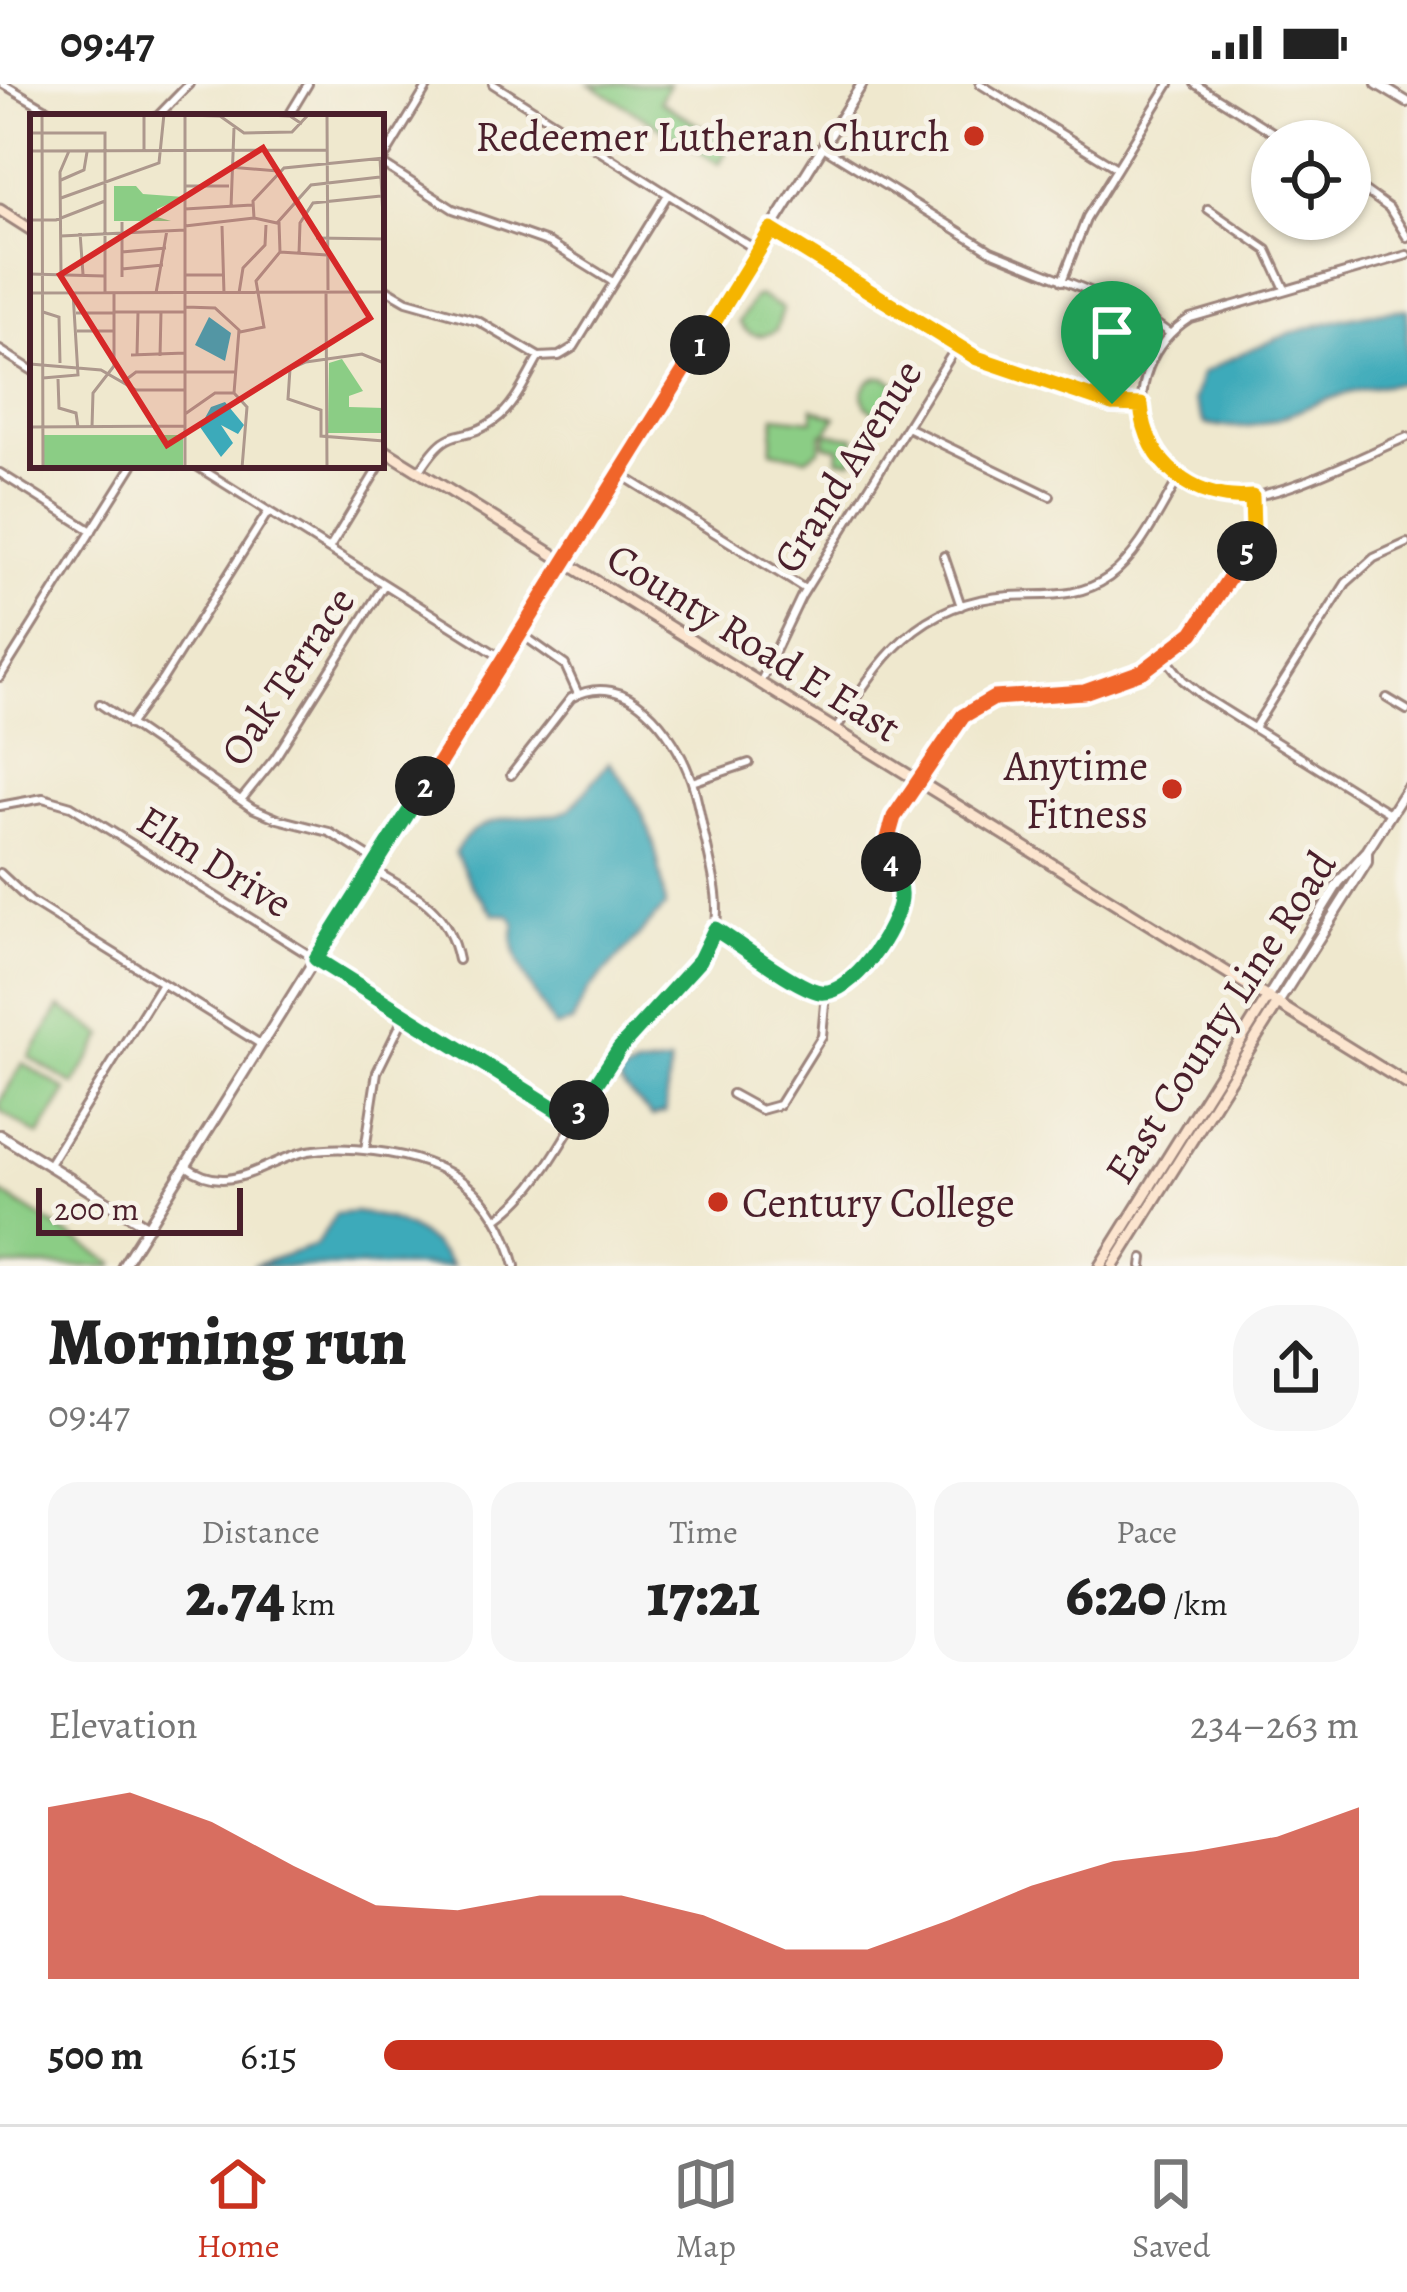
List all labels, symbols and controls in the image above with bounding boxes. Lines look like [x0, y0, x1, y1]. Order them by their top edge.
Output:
text: 09:47 [60, 11, 155, 73]
place label: Redeemer Lutheran Church [475, 108, 950, 165]
inset map [30, 114, 384, 468]
map controls [1251, 120, 1371, 240]
button: locate [1251, 120, 1371, 240]
marker: Redeemer Lutheran Church [961, 123, 987, 149]
pin [1061, 281, 1163, 404]
icon: arrive [1079, 299, 1145, 365]
pin: 1 [670, 315, 730, 375]
text: 1 [694, 322, 706, 367]
street label: Grand Avenue [759, 349, 935, 583]
pin: 5 [1217, 521, 1277, 581]
text: 5 [1240, 528, 1254, 573]
street label: County Road E East [596, 529, 912, 755]
street label: Oak Terrace [206, 575, 368, 777]
place label: Anytime Fitness [1003, 737, 1148, 842]
pin: 2 [395, 756, 455, 816]
text: 2 [417, 763, 433, 808]
marker: Anytime Fitness [1159, 776, 1185, 802]
street label: Elm Drive [127, 791, 303, 931]
pin: 4 [861, 832, 921, 892]
text: 4 [883, 839, 899, 884]
street label: East County Line Road [1091, 839, 1349, 1195]
pin: 3 [549, 1080, 609, 1140]
text: 3 [572, 1087, 586, 1132]
place label: Century College [742, 1174, 1015, 1231]
scale bar [36, 1182, 243, 1235]
text: 200 m [54, 1186, 139, 1231]
marker: Century College [705, 1189, 731, 1215]
text: Morning run [48, 1297, 407, 1387]
button: share [1233, 1305, 1359, 1431]
text: 09:47 [48, 1387, 130, 1440]
text: Distance [201, 1509, 320, 1554]
text: Time [669, 1509, 738, 1554]
text: Pace [1116, 1509, 1177, 1554]
text: 2.74 [186, 1554, 285, 1636]
text: 17:21 [647, 1554, 760, 1636]
text: 6:20 [1065, 1554, 1166, 1636]
text: km [285, 1581, 335, 1626]
text: /km [1166, 1581, 1228, 1626]
text: Elevation [48, 1698, 198, 1751]
text: 234–263 m [1190, 1698, 1359, 1751]
text: 500 m [48, 2029, 143, 2082]
text: 6:15 [240, 2029, 297, 2082]
tab: Home [197, 2151, 280, 2268]
tab: Map [673, 2151, 739, 2268]
tab: Saved [1132, 2151, 1210, 2268]

